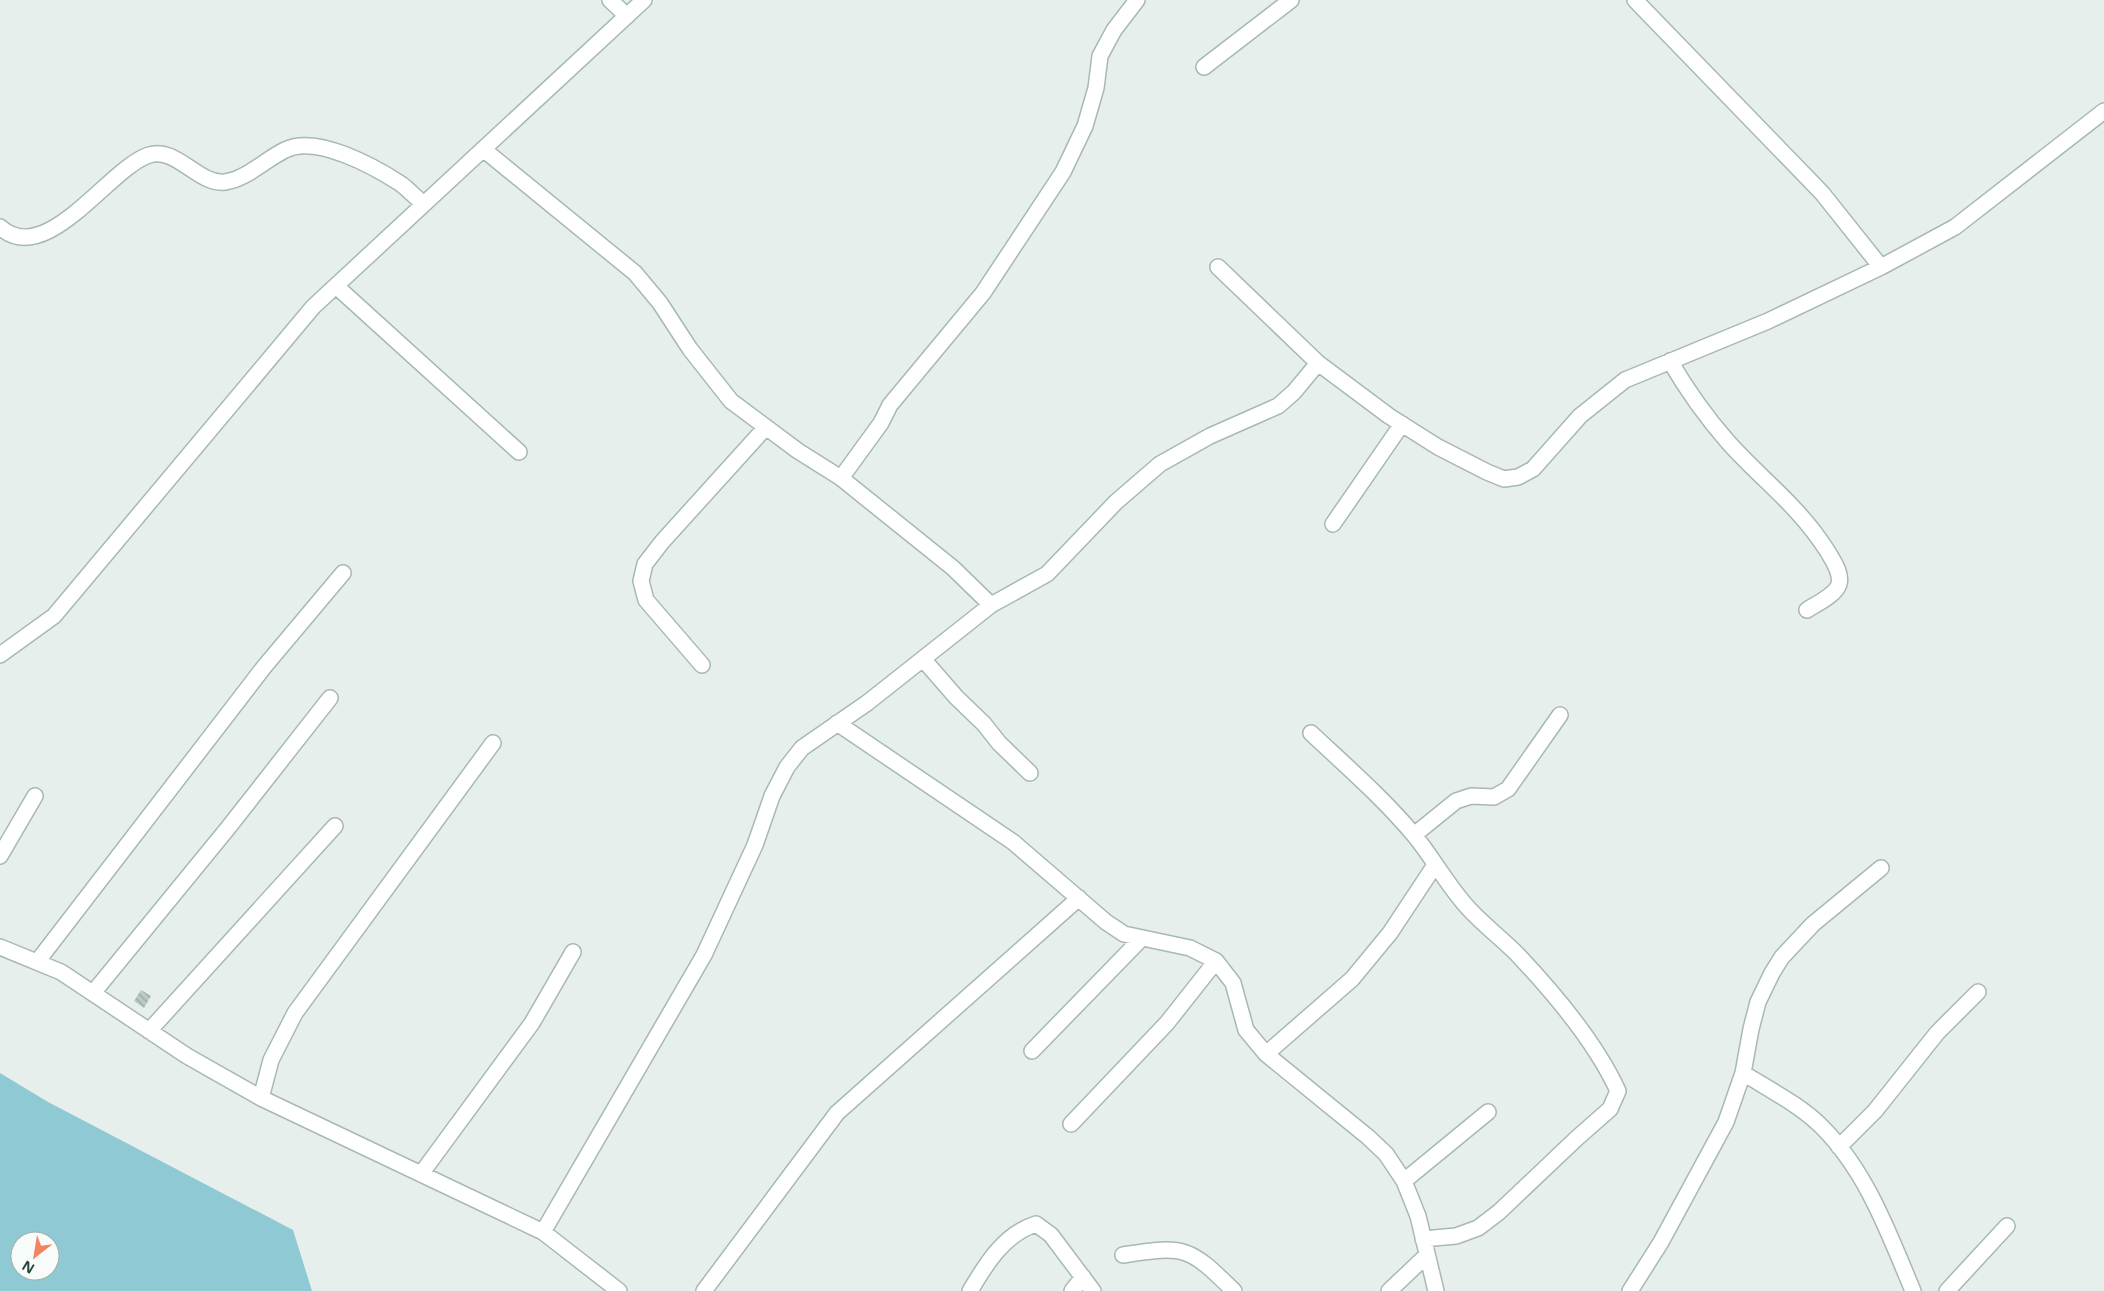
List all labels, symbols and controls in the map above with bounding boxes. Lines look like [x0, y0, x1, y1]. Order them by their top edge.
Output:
north arrow [10, 1231, 60, 1281]
text: N [18, 1256, 38, 1279]

